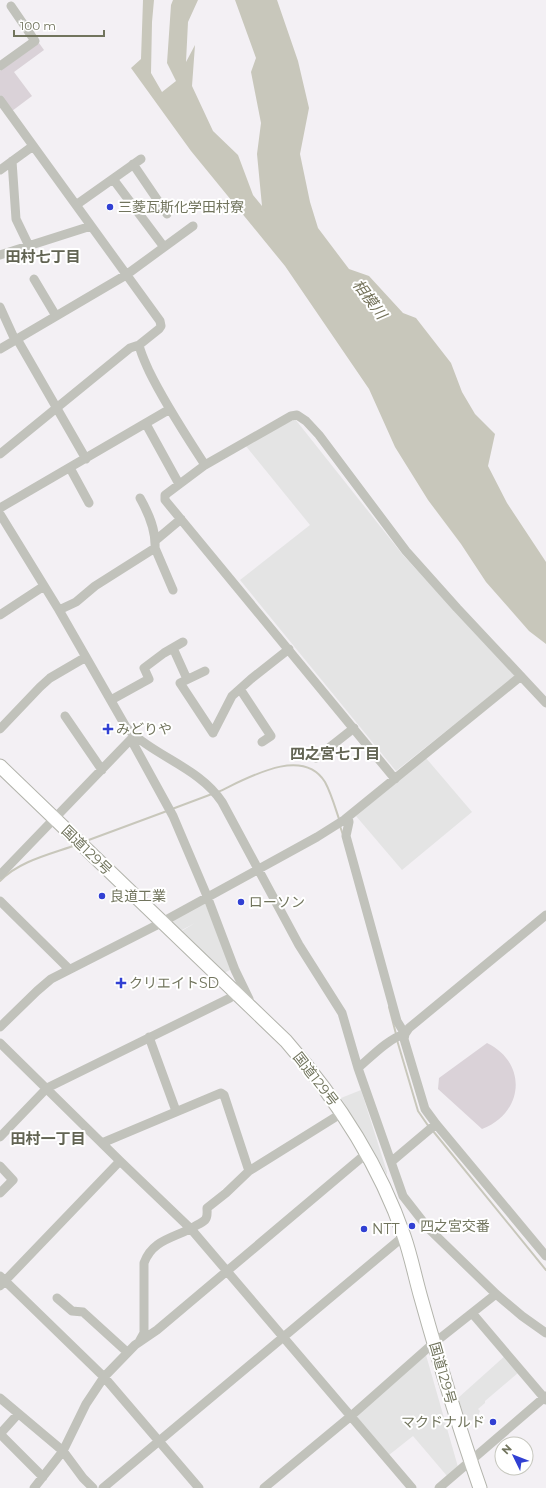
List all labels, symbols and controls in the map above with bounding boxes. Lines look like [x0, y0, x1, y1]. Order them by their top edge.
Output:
scale bar [14, 12, 104, 38]
text: 100 m [20, 18, 56, 33]
place label: 三菱瓦斯化学田村寮 [118, 198, 244, 216]
marker: 三菱瓦斯化学田村寮 [105, 202, 115, 212]
district label: 田村七丁目 [5, 247, 81, 266]
water label: 相模川 [349, 275, 392, 324]
place label: みどりや [116, 720, 172, 738]
marker: みどりや [103, 724, 113, 734]
district label: 四之宮七丁目 [290, 744, 380, 763]
street label: 国道129号 [58, 821, 116, 879]
place label: 良道工業 [110, 887, 166, 905]
marker: 良道工業 [97, 891, 107, 901]
place label: ローソン [249, 893, 305, 911]
marker: ローソン [236, 897, 246, 907]
place label: クリエイトSD [129, 974, 219, 992]
marker: クリエイトSD [116, 978, 126, 988]
street label: 国道129号 [289, 1048, 343, 1110]
district label: 田村一丁目 [10, 1129, 86, 1148]
place label: 四之宮交番 [420, 1217, 490, 1235]
place label: NTT [372, 1220, 400, 1238]
marker: 四之宮交番 [407, 1221, 417, 1231]
marker: NTT [359, 1224, 369, 1234]
street label: 国道129号 [426, 1340, 460, 1406]
place label: マクドナルド [401, 1413, 485, 1431]
marker: マクドナルド [488, 1417, 498, 1427]
north arrow [494, 1436, 534, 1476]
text: N [499, 1441, 515, 1457]

